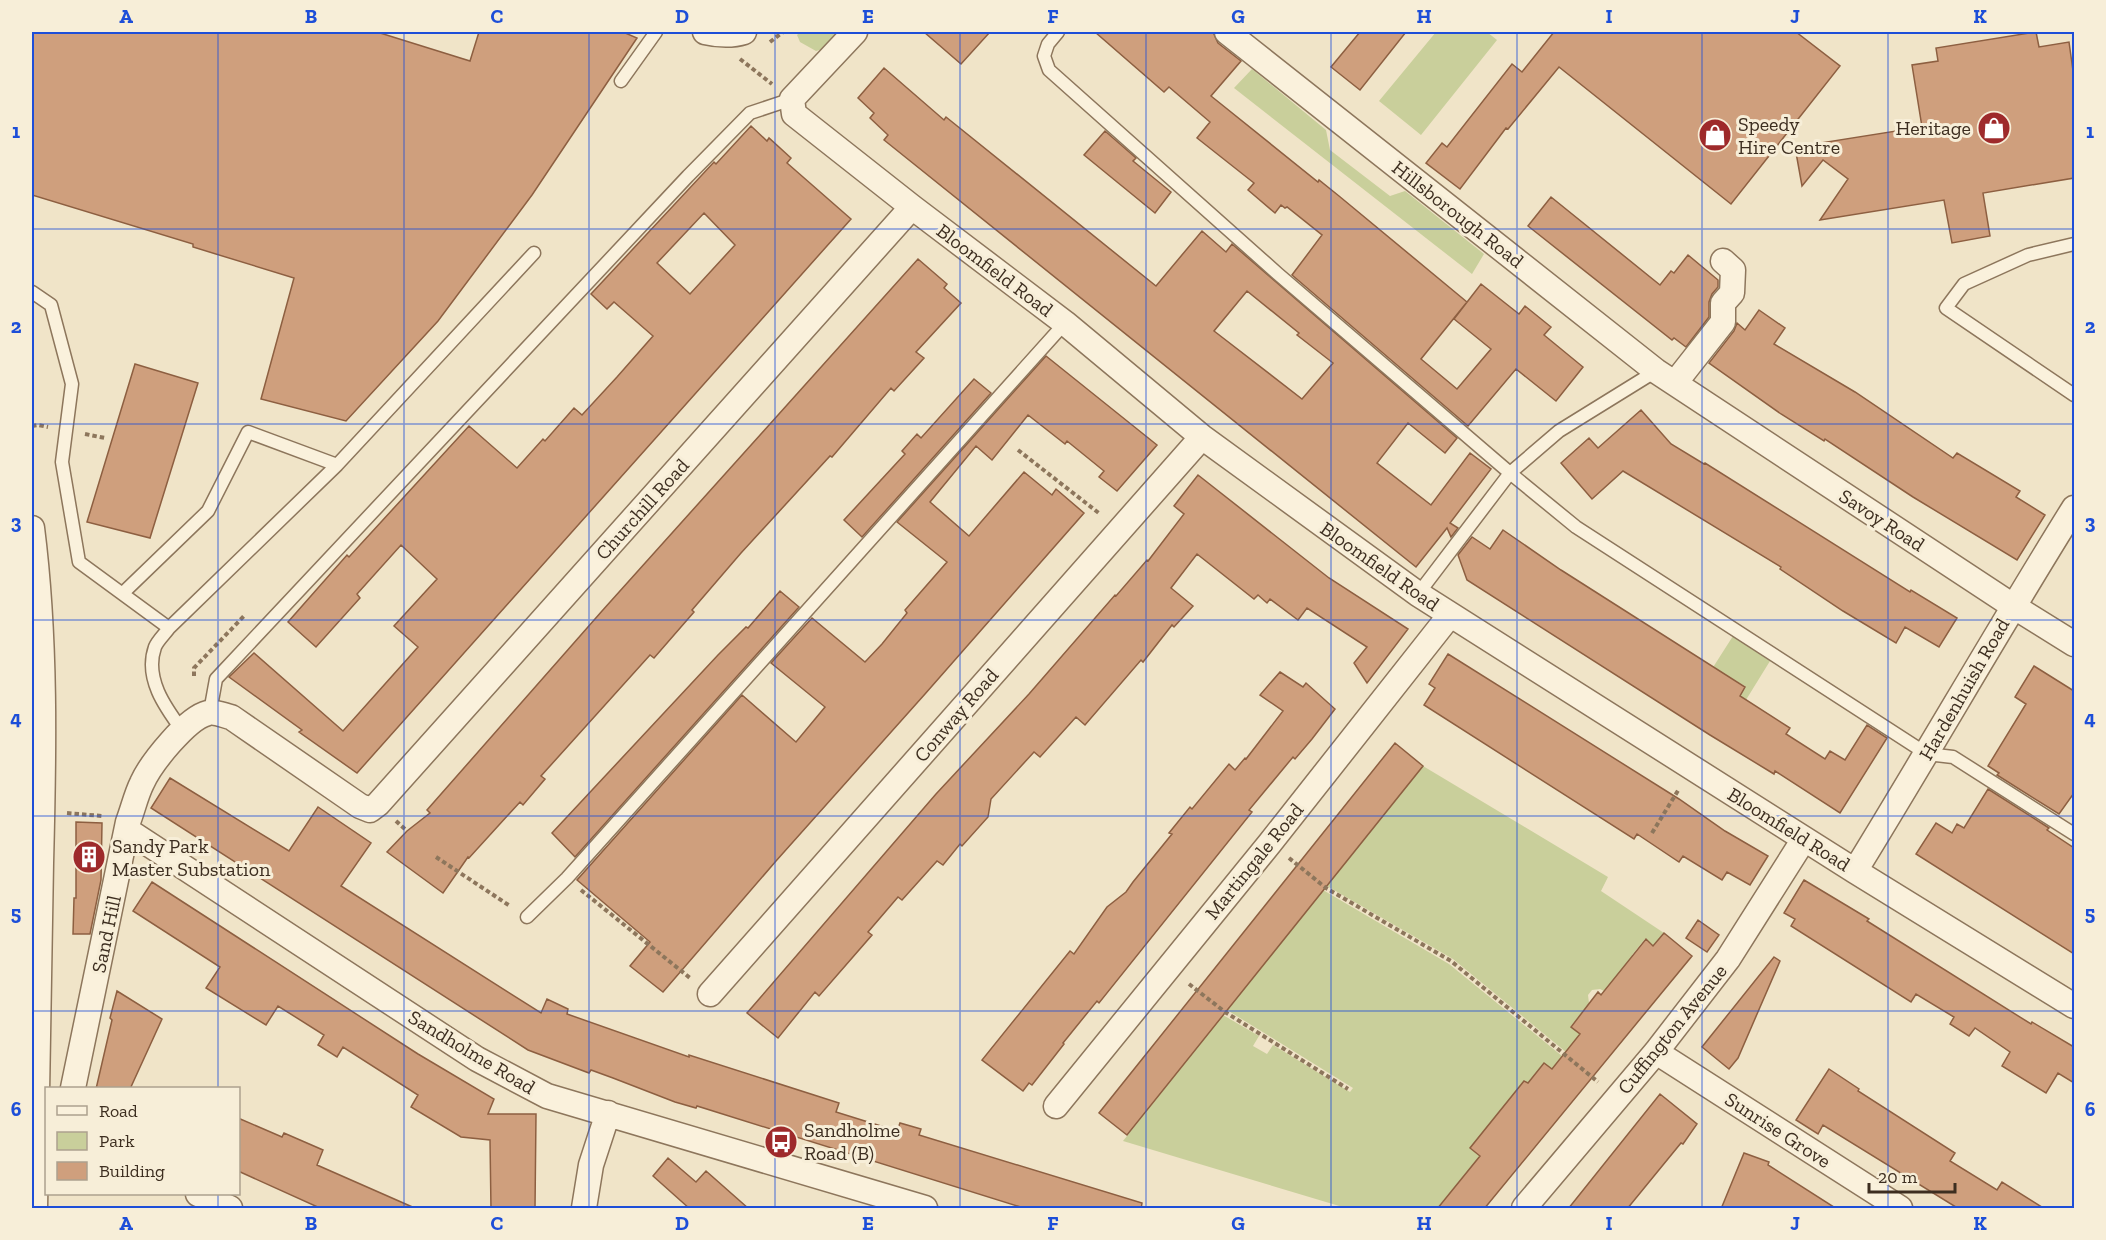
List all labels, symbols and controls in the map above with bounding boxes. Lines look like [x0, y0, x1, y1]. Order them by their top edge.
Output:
text: A [119, 4, 133, 28]
text: B [305, 4, 317, 28]
text: C [491, 4, 504, 28]
text: D [675, 4, 689, 28]
text: E [862, 4, 874, 28]
text: F [1047, 4, 1059, 28]
text: G [1231, 4, 1245, 28]
text: H [1416, 4, 1432, 28]
text: I [1605, 4, 1613, 28]
text: J [1790, 4, 1800, 28]
text: K [1973, 4, 1987, 28]
shop icon: Heritage [1976, 110, 2012, 146]
place label: Speedy Hire Centre [1738, 112, 1840, 159]
place label: Heritage [1896, 116, 1971, 140]
shop icon: Speedy Hire Centre [1697, 117, 1733, 153]
text: 1 [12, 119, 20, 143]
text: 1 [2086, 119, 2094, 143]
street label: Hillsborough Road [1387, 155, 1529, 273]
street label: Bloomfield Road [932, 218, 1058, 322]
text: 2 [11, 314, 22, 338]
text: 2 [2085, 314, 2096, 338]
street label: Churchill Road [590, 453, 694, 565]
street label: Savoy Road [1835, 484, 1929, 556]
text: 3 [11, 510, 22, 534]
text: 3 [2085, 510, 2096, 534]
street label: Bloomfield Road [1316, 516, 1444, 616]
street label: Hardenhuish Road [1914, 614, 2014, 764]
street label: Conway Road [909, 663, 1003, 767]
text: 4 [10, 706, 22, 730]
text: 4 [2084, 706, 2096, 730]
street label: Bloomfield Road [1723, 782, 1855, 876]
street label: Martingale Road [1200, 798, 1308, 924]
place label: Sandy Park Master Substation [112, 834, 271, 881]
building icon: Sandy Park Master Substation [71, 839, 107, 875]
street label: Sand Hill [86, 893, 126, 975]
text: 5 [11, 901, 21, 925]
text: 5 [2085, 901, 2095, 925]
street label: Cuffington Avenue [1612, 959, 1732, 1099]
street label: Sandholme Road [404, 1005, 540, 1099]
legend [45, 1087, 240, 1195]
street label: Sunrise Grove [1721, 1087, 1835, 1173]
text: 6 [11, 1097, 22, 1121]
text: 6 [2085, 1097, 2096, 1121]
text: Road [99, 1100, 138, 1122]
place label: Sandholme Road (B) [804, 1118, 900, 1165]
bus stop icon: Sandholme Road (B) [763, 1124, 799, 1160]
text: Park [99, 1130, 135, 1152]
scale bar [1869, 1156, 1954, 1194]
text: Building [99, 1160, 165, 1182]
text: 20 m [1878, 1166, 1918, 1188]
text: A [119, 1211, 133, 1235]
text: B [305, 1211, 317, 1235]
text: C [491, 1211, 504, 1235]
text: D [675, 1211, 689, 1235]
text: E [862, 1211, 874, 1235]
text: F [1047, 1211, 1059, 1235]
text: G [1231, 1211, 1245, 1235]
text: H [1416, 1211, 1432, 1235]
text: I [1605, 1211, 1613, 1235]
text: J [1790, 1211, 1800, 1235]
text: K [1973, 1211, 1987, 1235]

